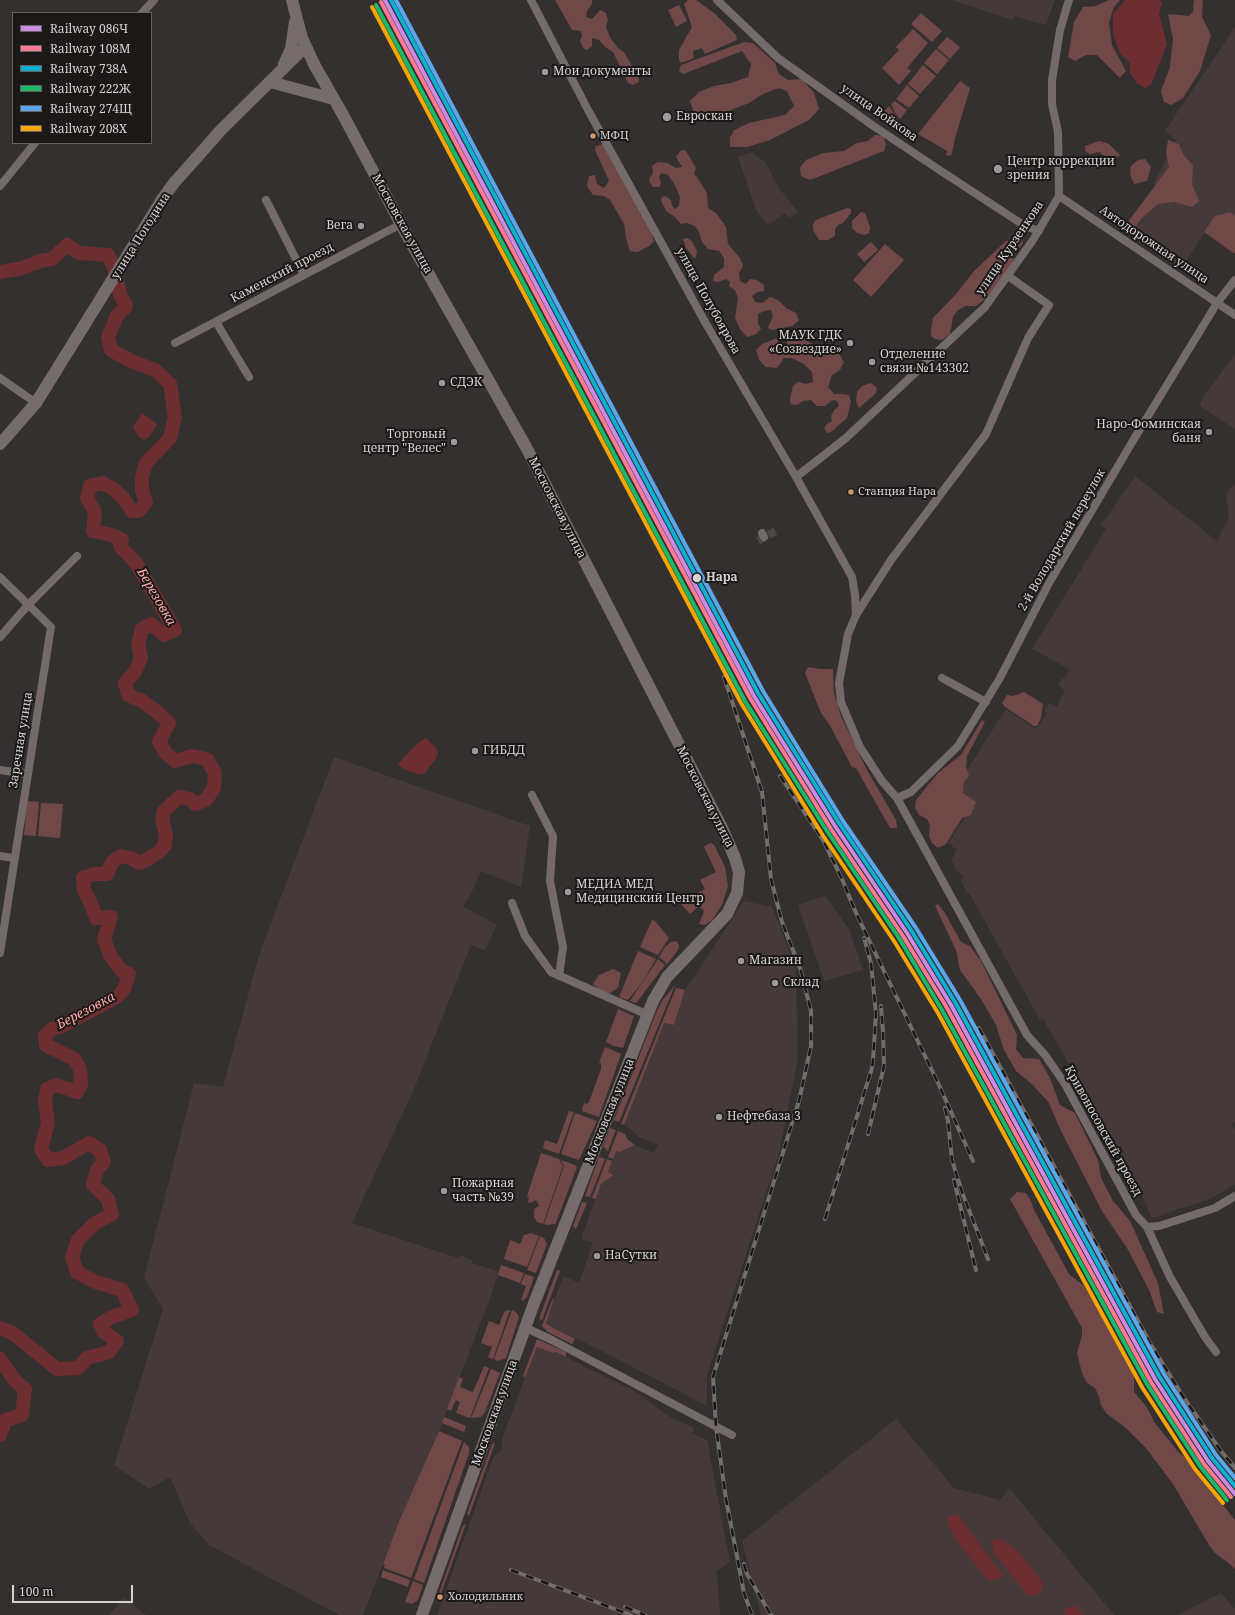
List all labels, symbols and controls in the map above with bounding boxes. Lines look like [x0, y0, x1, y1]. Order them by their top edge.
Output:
legend [12, 12, 152, 144]
text: Railway 086Ч [50, 20, 128, 37]
text: Railway 108М [50, 40, 131, 57]
text: Railway 738А [50, 60, 128, 77]
place label: Мои документы [553, 65, 651, 79]
marker: Мои документы [540, 67, 550, 77]
text: Railway 222Ж [50, 80, 131, 97]
street label: улица Войкова [838, 81, 920, 145]
text: Railway 274Щ [50, 100, 132, 117]
place label: Евроскан [676, 110, 733, 124]
marker: Евроскан [661, 111, 673, 123]
text: Railway 208Х [50, 120, 127, 137]
place label: МФЦ [600, 129, 629, 143]
marker: МФЦ [588, 131, 598, 141]
place label: Центр коррекции зрения [1007, 155, 1115, 183]
marker: Центр коррекции зрения [992, 163, 1004, 175]
street label: Московская улица [369, 172, 435, 276]
street label: улица Погодина [109, 190, 173, 282]
street label: улица Курзенкова [973, 198, 1047, 298]
street label: Автодорожная улица [1097, 203, 1211, 287]
place label: Вега [326, 219, 353, 233]
marker: Вега [356, 221, 366, 231]
street label: Каменский проезд [228, 240, 336, 306]
street label: улица Полубоярова [673, 245, 743, 357]
place label: МАУК ГДК «Созвездие» [769, 329, 842, 357]
marker: МАУК ГДК «Созвездие» [845, 338, 855, 348]
place label: Отделение связи №143302 [880, 348, 969, 376]
marker: Отделение связи №143302 [867, 357, 877, 367]
place label: СДЭК [450, 376, 482, 390]
marker: СДЭК [437, 378, 447, 388]
place label: Наро-Фоминская баня [1096, 418, 1201, 446]
marker: Наро-Фоминская баня [1204, 427, 1214, 437]
place label: Торговый центр "Велес" [363, 428, 446, 456]
marker: Торговый центр "Велес" [449, 437, 459, 447]
street label: Московская улица [525, 455, 589, 561]
street label: 2-й Володарский переулок [1015, 466, 1109, 614]
place label: Станция Нара [858, 485, 936, 499]
marker: Станция Нара [846, 487, 856, 497]
water label: Березовка [133, 566, 179, 628]
place label: Нара [706, 571, 738, 585]
marker: Нара [691, 572, 703, 584]
street label: Заречная улица [6, 691, 36, 789]
place label: ГИБДД [483, 744, 525, 758]
street label: Московская улица [673, 744, 737, 850]
marker: ГИБДД [470, 746, 480, 756]
place label: МЕДИА МЕД Медицинский Центр [576, 878, 704, 906]
marker: МЕДИА МЕД Медицинский Центр [563, 887, 573, 897]
place label: Магазин [749, 954, 802, 968]
marker: Магазин [736, 956, 746, 966]
place label: Склад [783, 976, 819, 990]
marker: Склад [770, 978, 780, 988]
water label: Березовка [54, 989, 118, 1033]
street label: Московская улица [582, 1056, 638, 1166]
street label: Кривоносовский проезд [1061, 1063, 1145, 1199]
place label: Нефтебаза 3 [727, 1110, 801, 1124]
marker: Нефтебаза 3 [714, 1112, 724, 1122]
place label: Пожарная часть №39 [452, 1177, 514, 1205]
marker: Пожарная часть №39 [439, 1186, 449, 1196]
place label: НаСутки [605, 1249, 657, 1263]
marker: НаСутки [592, 1251, 602, 1261]
street label: Московская улица [469, 1358, 521, 1468]
scale bar [14, 1577, 135, 1603]
text: 100 m [19, 1583, 54, 1600]
place label: Холодильник [448, 1590, 523, 1604]
marker: Холодильник [435, 1592, 445, 1602]

